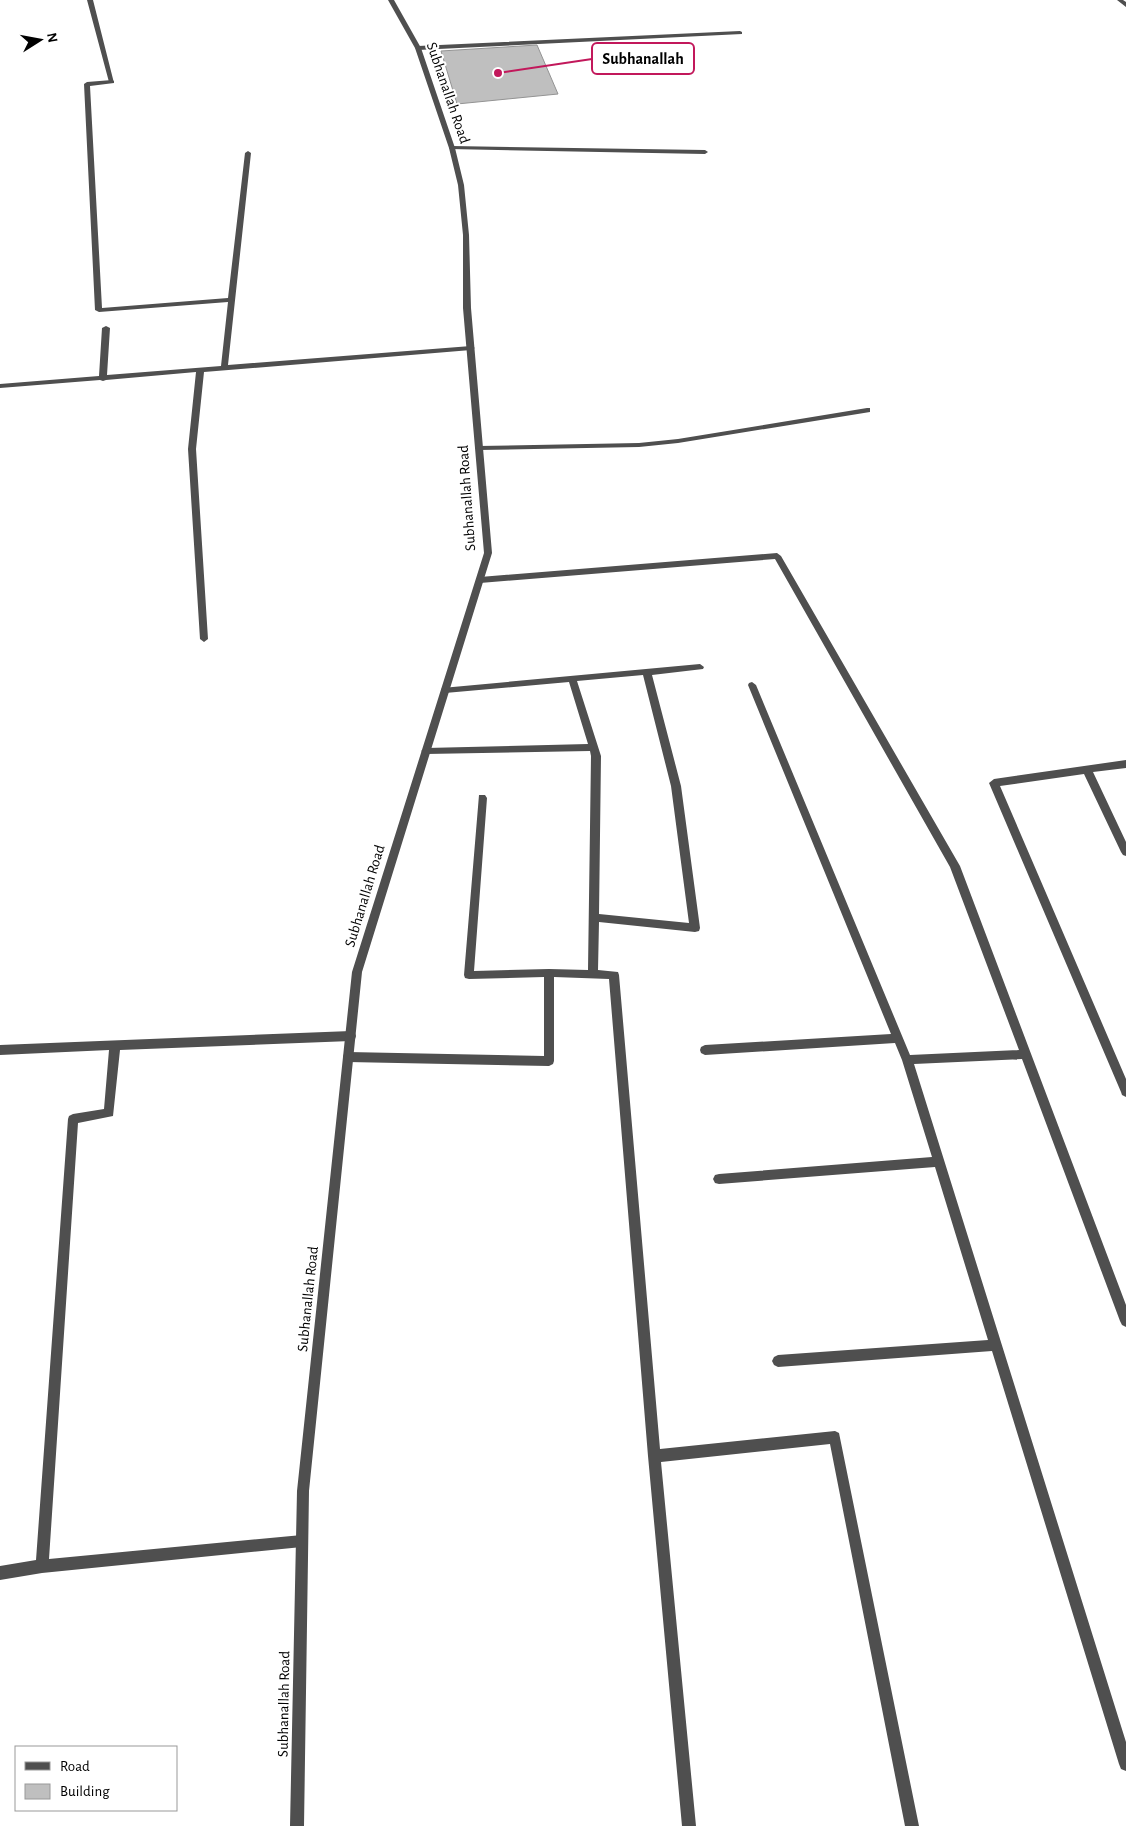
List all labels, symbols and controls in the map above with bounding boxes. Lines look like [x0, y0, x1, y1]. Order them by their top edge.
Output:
north arrow [15, 15, 65, 65]
text: N [44, 32, 60, 44]
street label: Subhanallah Road [424, 40, 472, 146]
callout: Subhanallah [592, 43, 694, 74]
text: Subhanallah [602, 51, 684, 67]
street label: Subhanallah Road [456, 444, 478, 551]
street label: Subhanallah Road [342, 843, 388, 949]
street label: Subhanallah Road [295, 1245, 321, 1353]
street label: Subhanallah Road [276, 1651, 292, 1757]
legend [15, 1746, 178, 1811]
text: Road [60, 1759, 90, 1774]
text: Building [60, 1784, 110, 1799]

